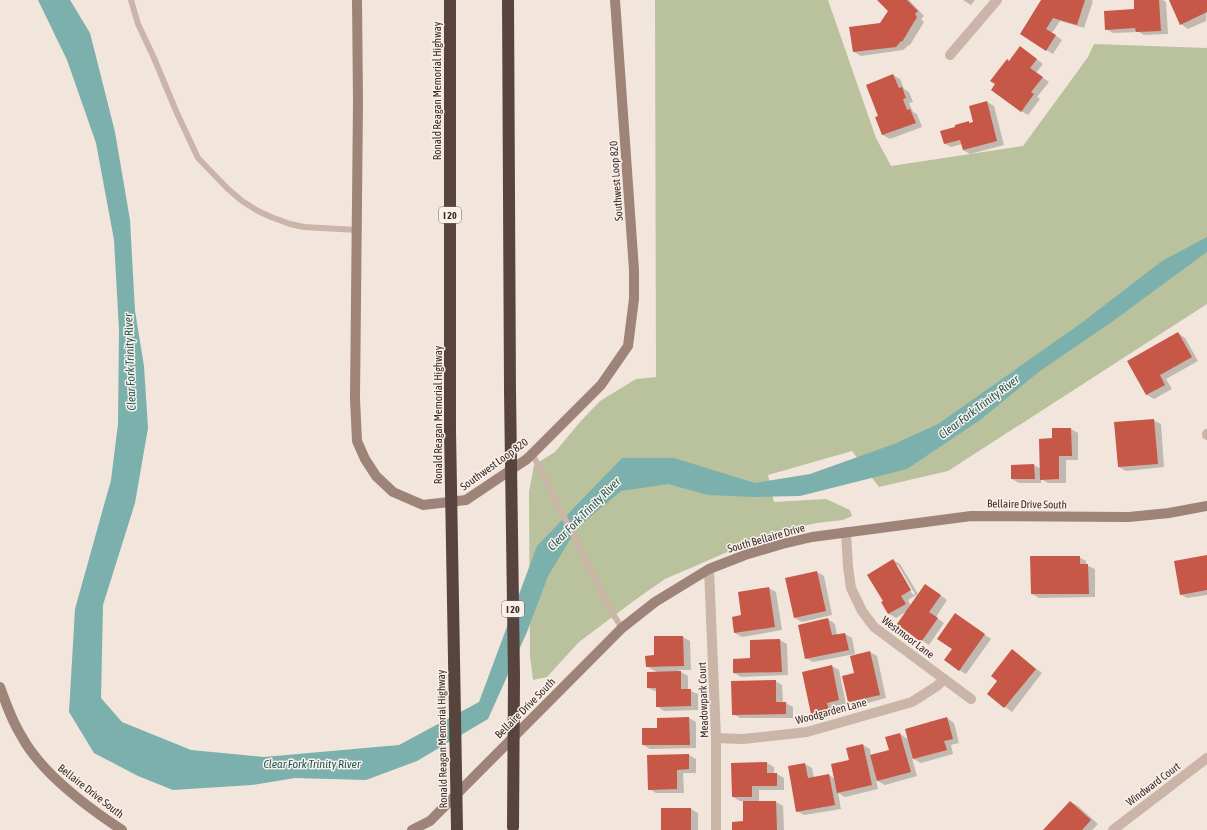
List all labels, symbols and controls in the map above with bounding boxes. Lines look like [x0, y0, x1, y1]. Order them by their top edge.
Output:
street label: Ronald Reagan Memorial Highway [431, 21, 443, 160]
street label: Southwest Loop 820 [607, 140, 625, 222]
road number: I 20 [439, 207, 461, 223]
water label: Clear Fork Trinity River [121, 313, 139, 411]
street label: Ronald Reagan Memorial Highway [432, 345, 444, 484]
water label: Clear Fork Trinity River [936, 372, 1022, 442]
street label: Southwest Loop 820 [458, 436, 530, 492]
water label: Clear Fork Trinity River [545, 474, 624, 553]
street label: Bellaire Drive South [987, 497, 1067, 511]
street label: South Bellaire Drive [726, 521, 806, 555]
road number: I 20 [502, 601, 524, 617]
street label: Westmoor Lane [879, 613, 937, 661]
street label: Meadowpark Court [696, 662, 710, 738]
street label: Ronald Reagan Memorial Highway [435, 669, 449, 808]
street label: Bellaire Drive South [493, 676, 557, 740]
street label: Woodgarden Lane [794, 696, 868, 726]
water label: Clear Fork Trinity River [263, 757, 361, 771]
street label: Windward Court [1124, 760, 1182, 808]
street label: Bellaire Drive South [56, 762, 126, 820]

